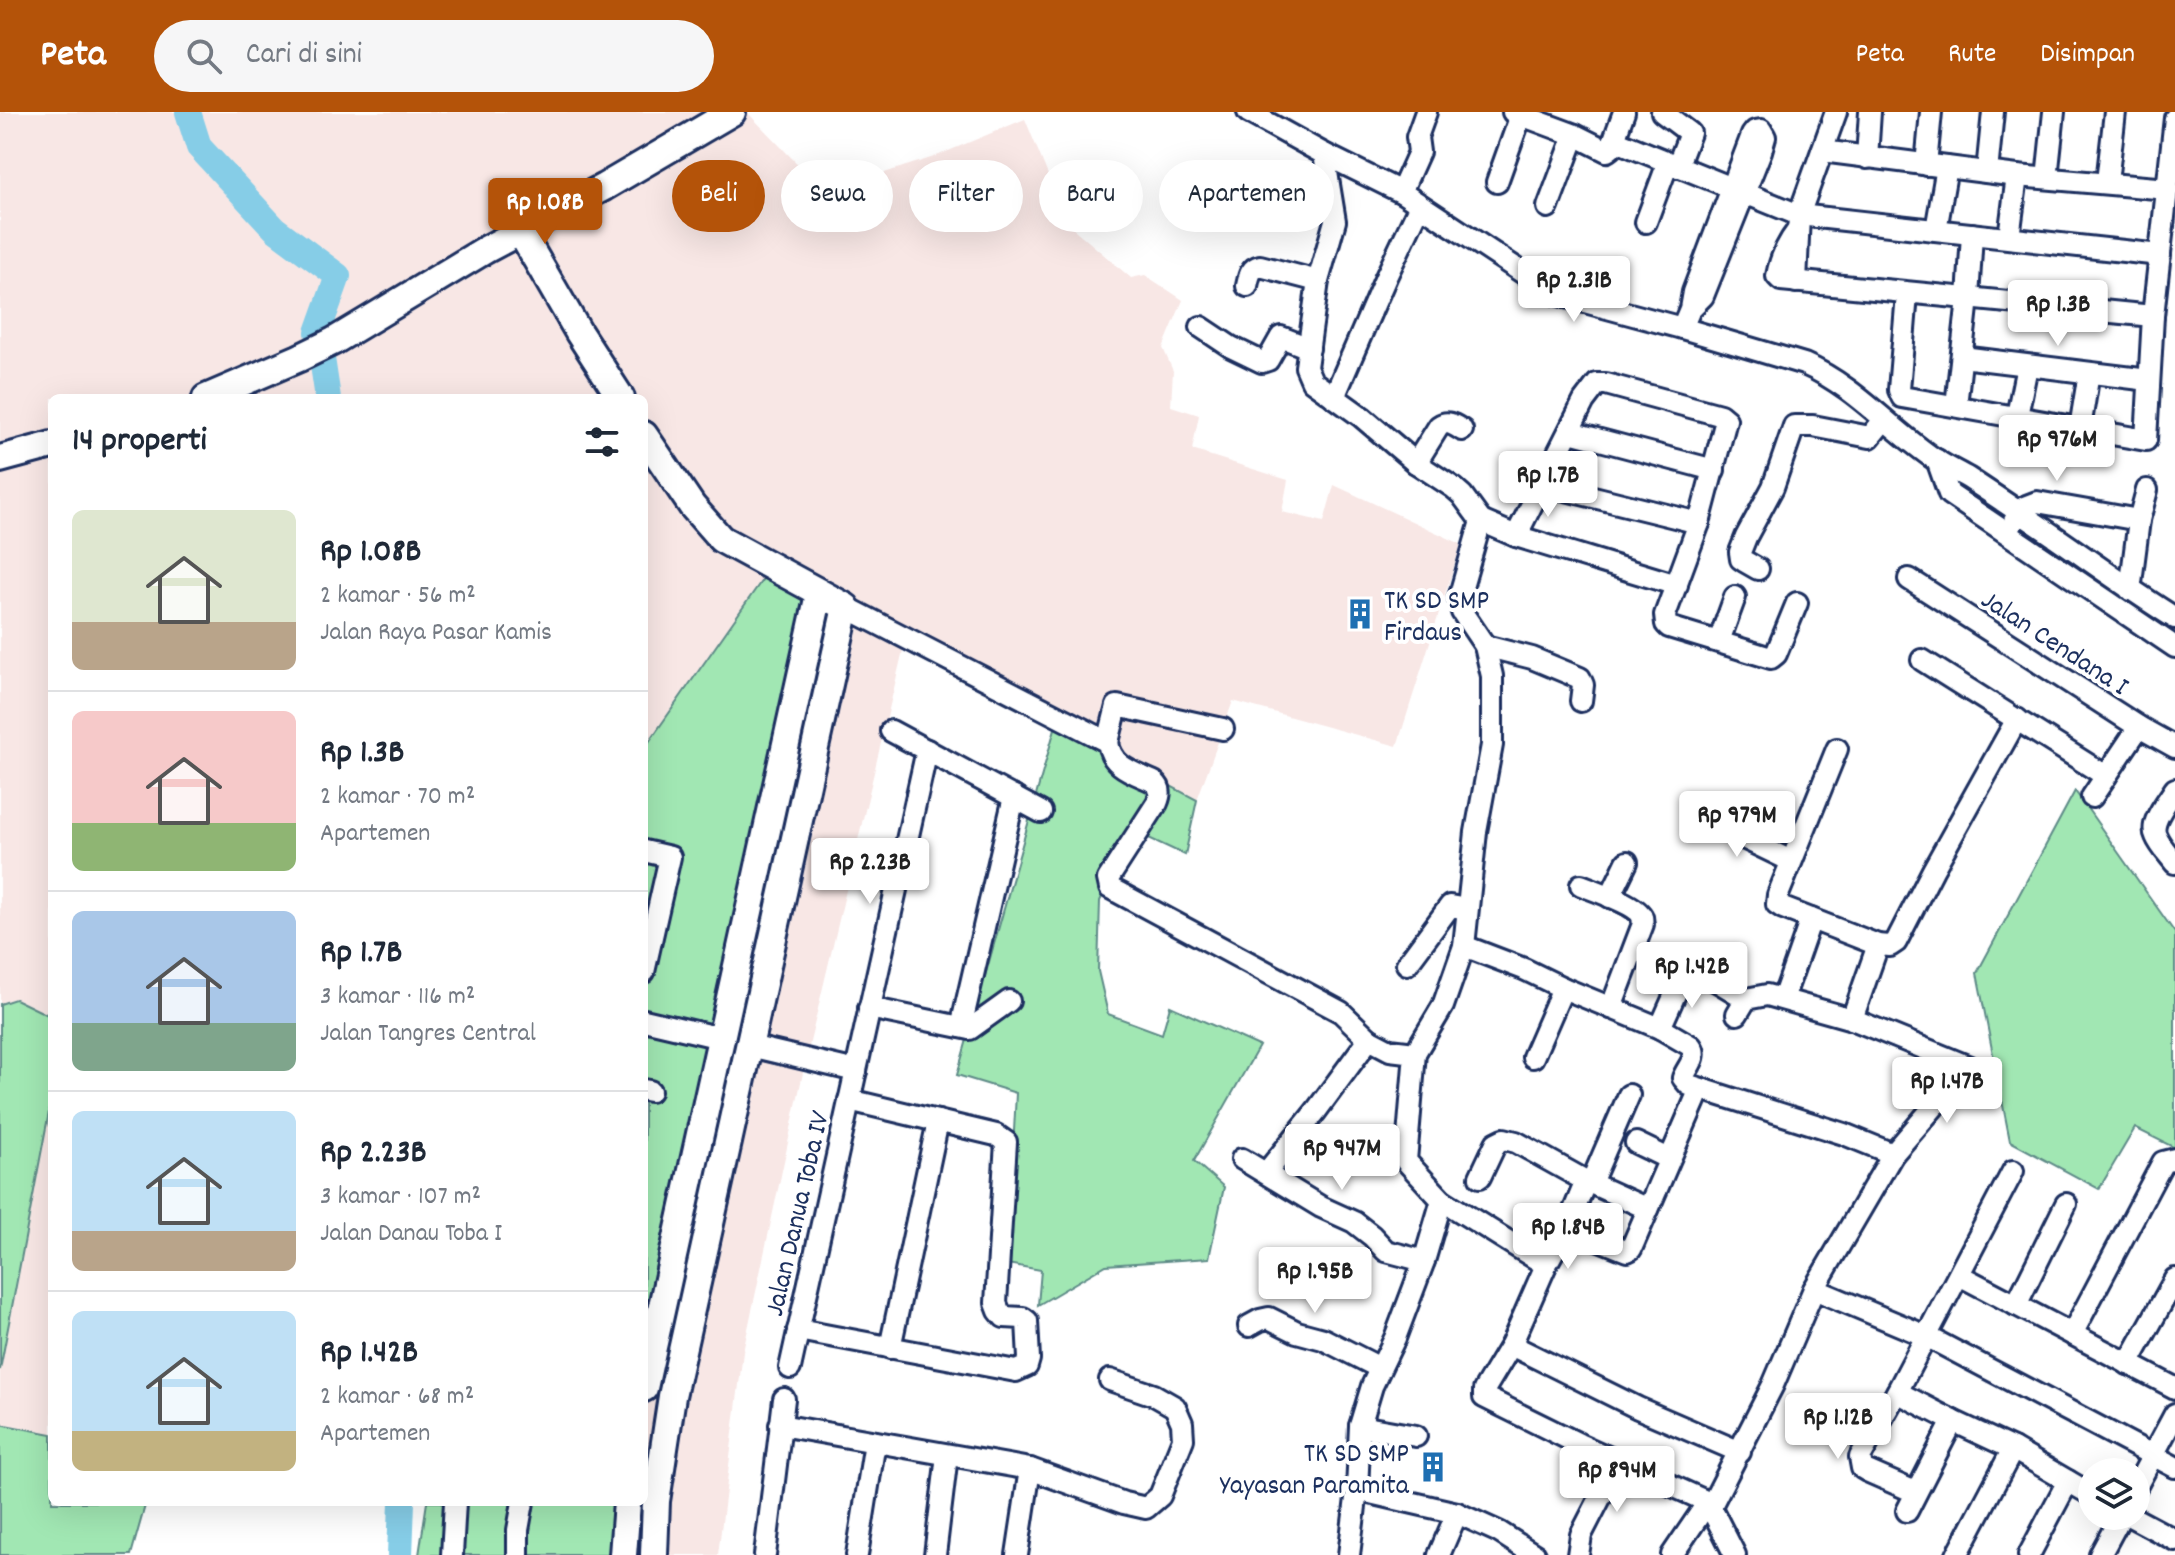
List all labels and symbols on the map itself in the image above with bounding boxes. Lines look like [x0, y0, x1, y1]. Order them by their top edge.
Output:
pin: Rp 1.08B [462, 178, 628, 246]
pin: Rp 2.31B [1491, 256, 1657, 324]
pin: Rp 1.3B [1984, 280, 2132, 348]
pin: Rp 976M [1983, 415, 2131, 483]
pin: Rp 1.7B [1474, 451, 1622, 519]
street label: Jalan Cendana I [1972, 582, 2135, 708]
place label: TK SD SMP Firdaus [1384, 583, 1489, 655]
building icon: TK SD SMP Firdaus [1343, 597, 1377, 631]
pin: Rp 979M [1663, 791, 1811, 859]
pin: Rp 2.23B [787, 838, 953, 906]
pin: Rp 1.42B [1609, 942, 1775, 1010]
pin: Rp 1.47B [1864, 1057, 2030, 1125]
street label: Jalan Danua Toba IV [757, 1107, 843, 1321]
pin: Rp 947M [1268, 1124, 1416, 1192]
pin: Rp 1.84B [1485, 1203, 1651, 1271]
pin: Rp 1.95B [1232, 1247, 1398, 1315]
pin: Rp 1.12B [1755, 1393, 1921, 1461]
place label: TK SD SMP Yayasan Paramita [1220, 1436, 1410, 1508]
pin: Rp 894M [1543, 1446, 1691, 1514]
building icon: TK SD SMP Yayasan Paramita [1416, 1450, 1450, 1484]

